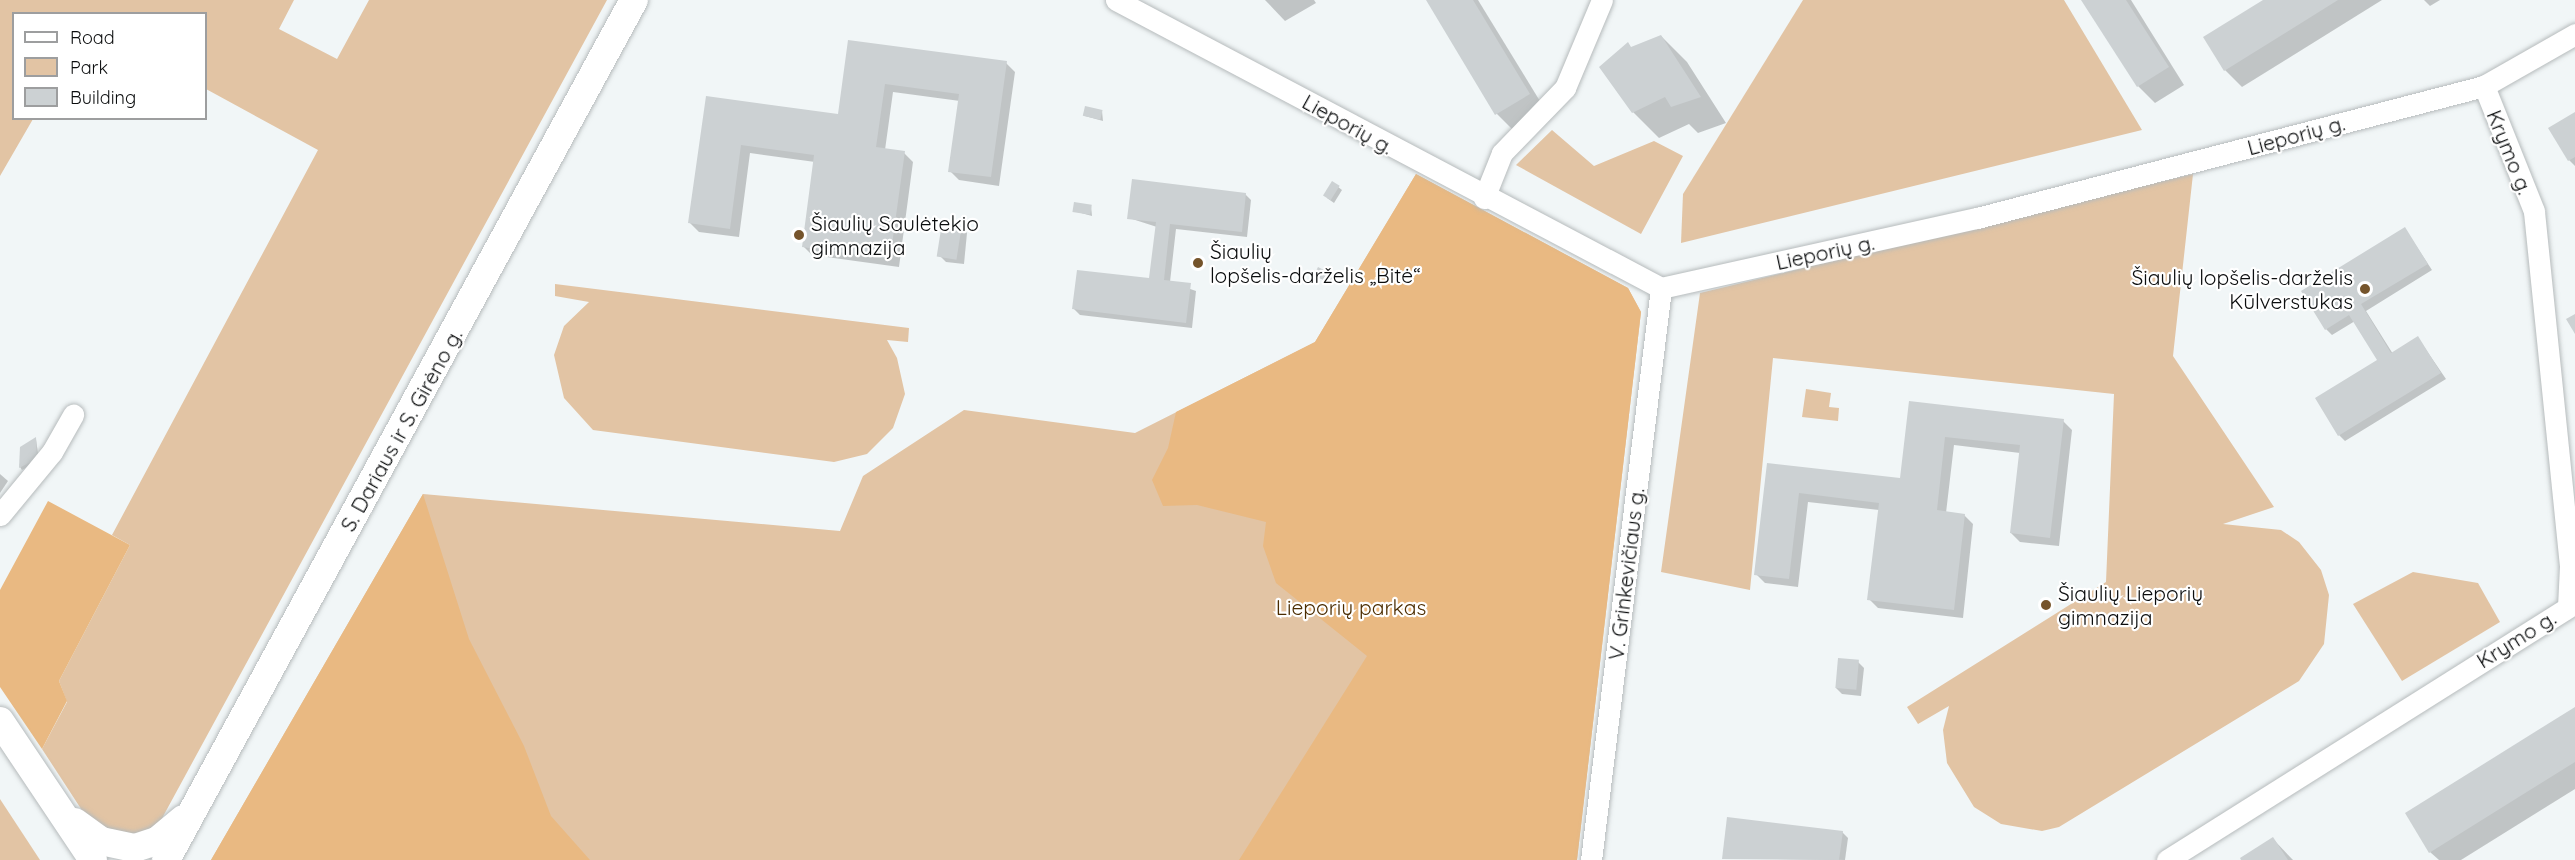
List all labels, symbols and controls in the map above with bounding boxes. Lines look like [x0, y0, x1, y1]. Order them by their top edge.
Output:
legend [12, 12, 207, 120]
text: Road [70, 26, 115, 49]
text: Park [70, 56, 108, 79]
text: Building [70, 86, 136, 109]
street label: Lieporių g. [1298, 89, 1398, 159]
street label: Krymo g. [2482, 106, 2538, 198]
street label: Lieporių g. [2244, 110, 2348, 160]
place label: Šiaulių Saulėtekio gimnazija [811, 210, 979, 260]
marker: Šiaulių Saulėtekio gimnazija [792, 228, 806, 242]
street label: Lieporių g. [1773, 229, 1877, 275]
place label: Šiaulių lopšelis-darželis „Bitė“ [1210, 238, 1420, 288]
marker: Šiaulių lopšelis-darželis „Bitė“ [1191, 256, 1205, 270]
place label: Šiaulių lopšelis-darželis Kūlverstukas [2131, 264, 2353, 314]
marker: Šiaulių lopšelis-darželis Kūlverstukas [2358, 282, 2372, 296]
street label: S. Dariaus ir S. Girėno g. [335, 324, 467, 536]
street label: V. Grinkevičiaus g. [1603, 486, 1649, 662]
place label: Šiaulių Lieporių gimnazija [2058, 580, 2203, 630]
park label: Lieporių parkas [1276, 594, 1426, 620]
marker: Šiaulių Lieporių gimnazija [2039, 598, 2053, 612]
street label: Krymo g. [2472, 605, 2560, 673]

